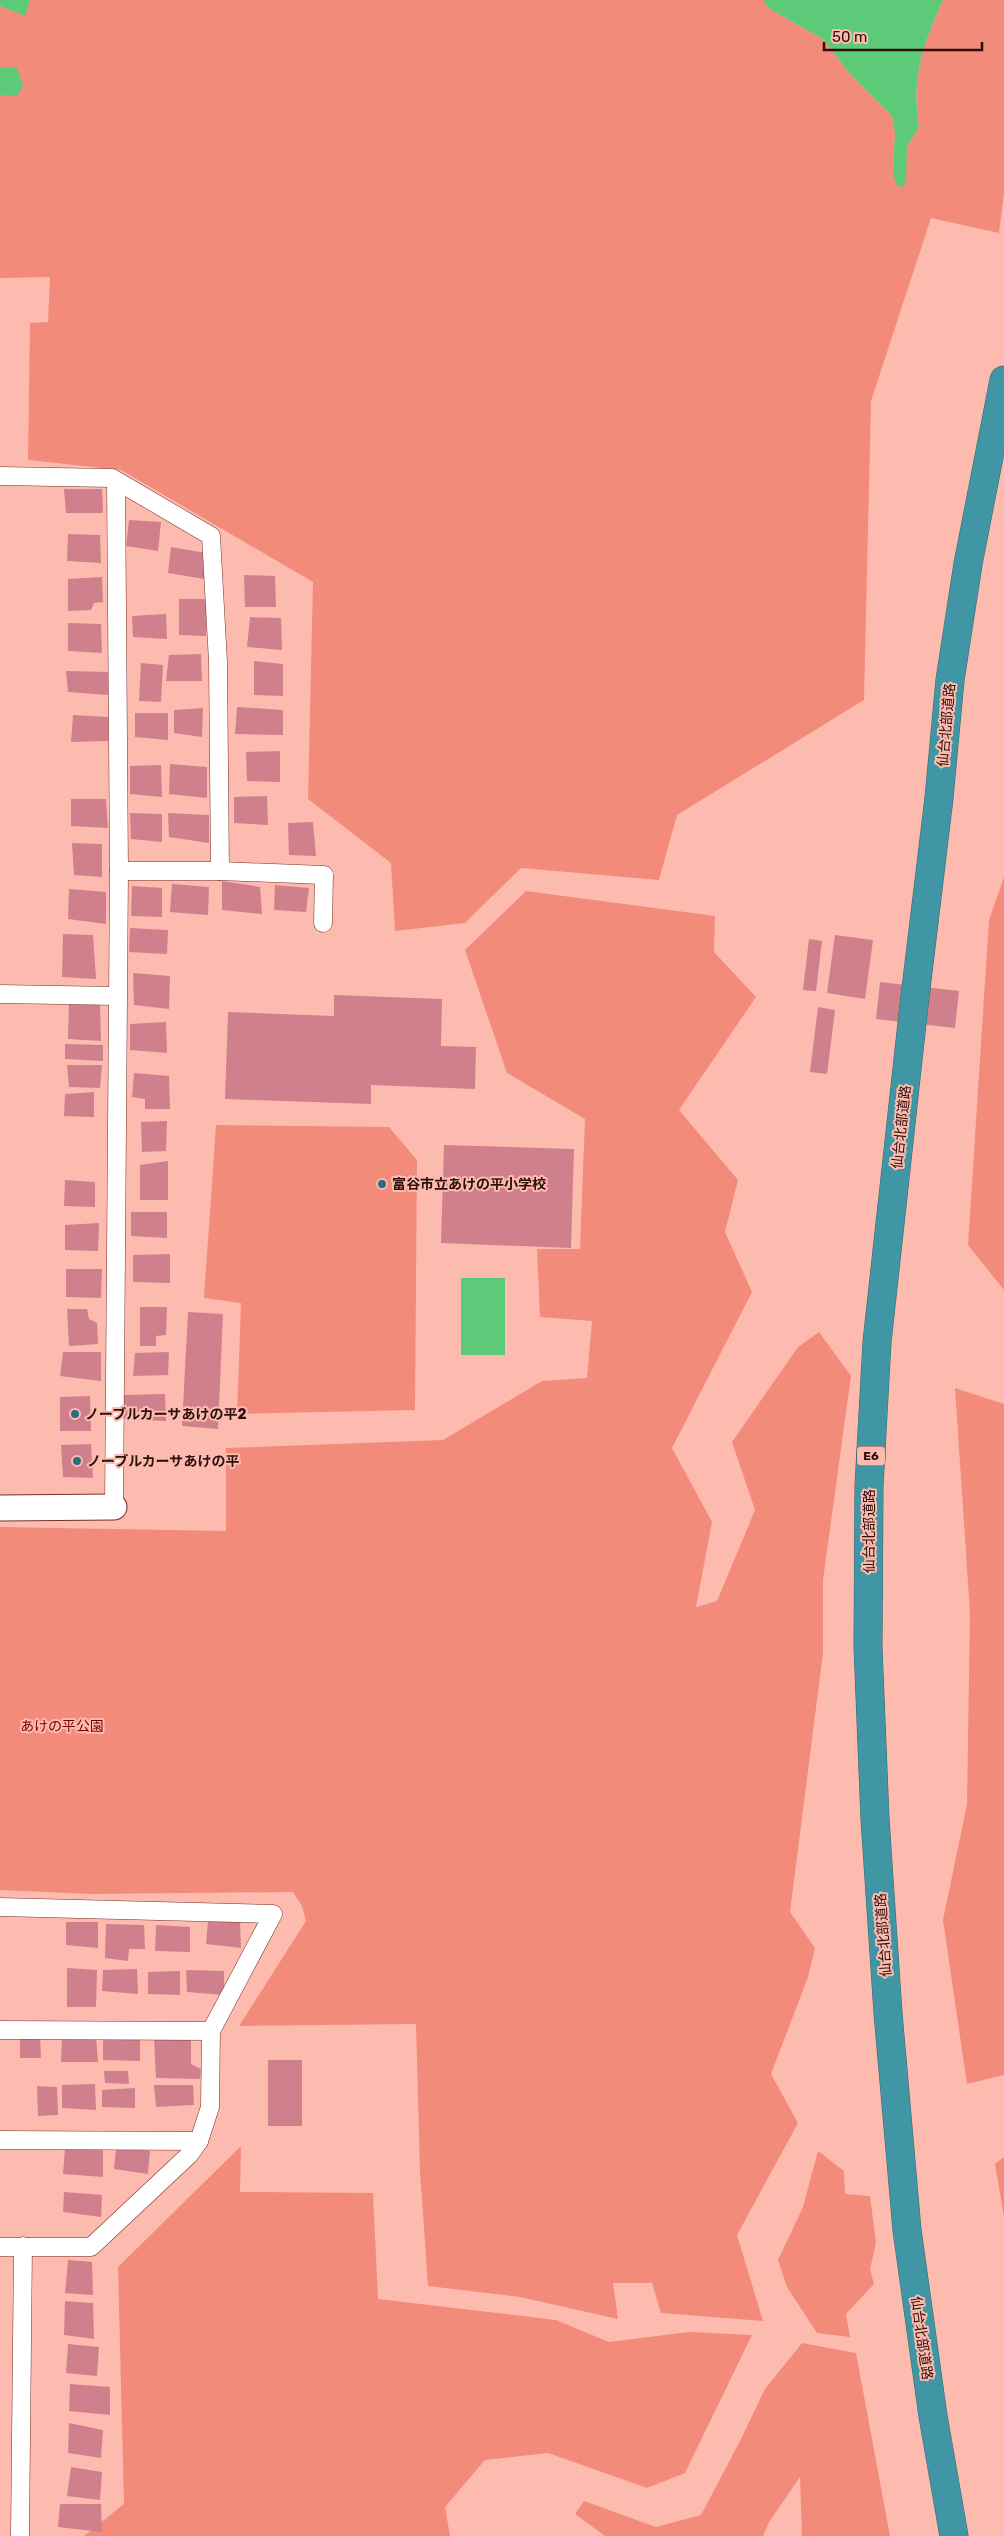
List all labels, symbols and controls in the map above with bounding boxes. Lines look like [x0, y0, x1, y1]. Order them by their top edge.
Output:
scale bar [824, 20, 982, 52]
text: 50 m [832, 28, 867, 46]
street label: 仙台北部道路 [934, 682, 959, 768]
street label: 仙台北部道路 [889, 1084, 914, 1170]
place label: 富谷市立あけの平小学校 [392, 1176, 546, 1193]
marker: 富谷市立あけの平小学校 [376, 1178, 388, 1190]
place label: ノーブルカーサあけの平2 [85, 1406, 247, 1423]
marker: ノーブルカーサあけの平2 [69, 1408, 81, 1420]
road number: E6 [857, 1446, 885, 1465]
place label: ノーブルカーサあけの平 [87, 1453, 239, 1470]
marker: ノーブルカーサあけの平 [71, 1455, 83, 1467]
street label: 仙台北部道路 [861, 1489, 878, 1573]
park label: あけの平公園 [20, 1718, 104, 1735]
street label: 仙台北部道路 [872, 1892, 895, 1977]
street label: 仙台北部道路 [907, 2295, 936, 2381]

